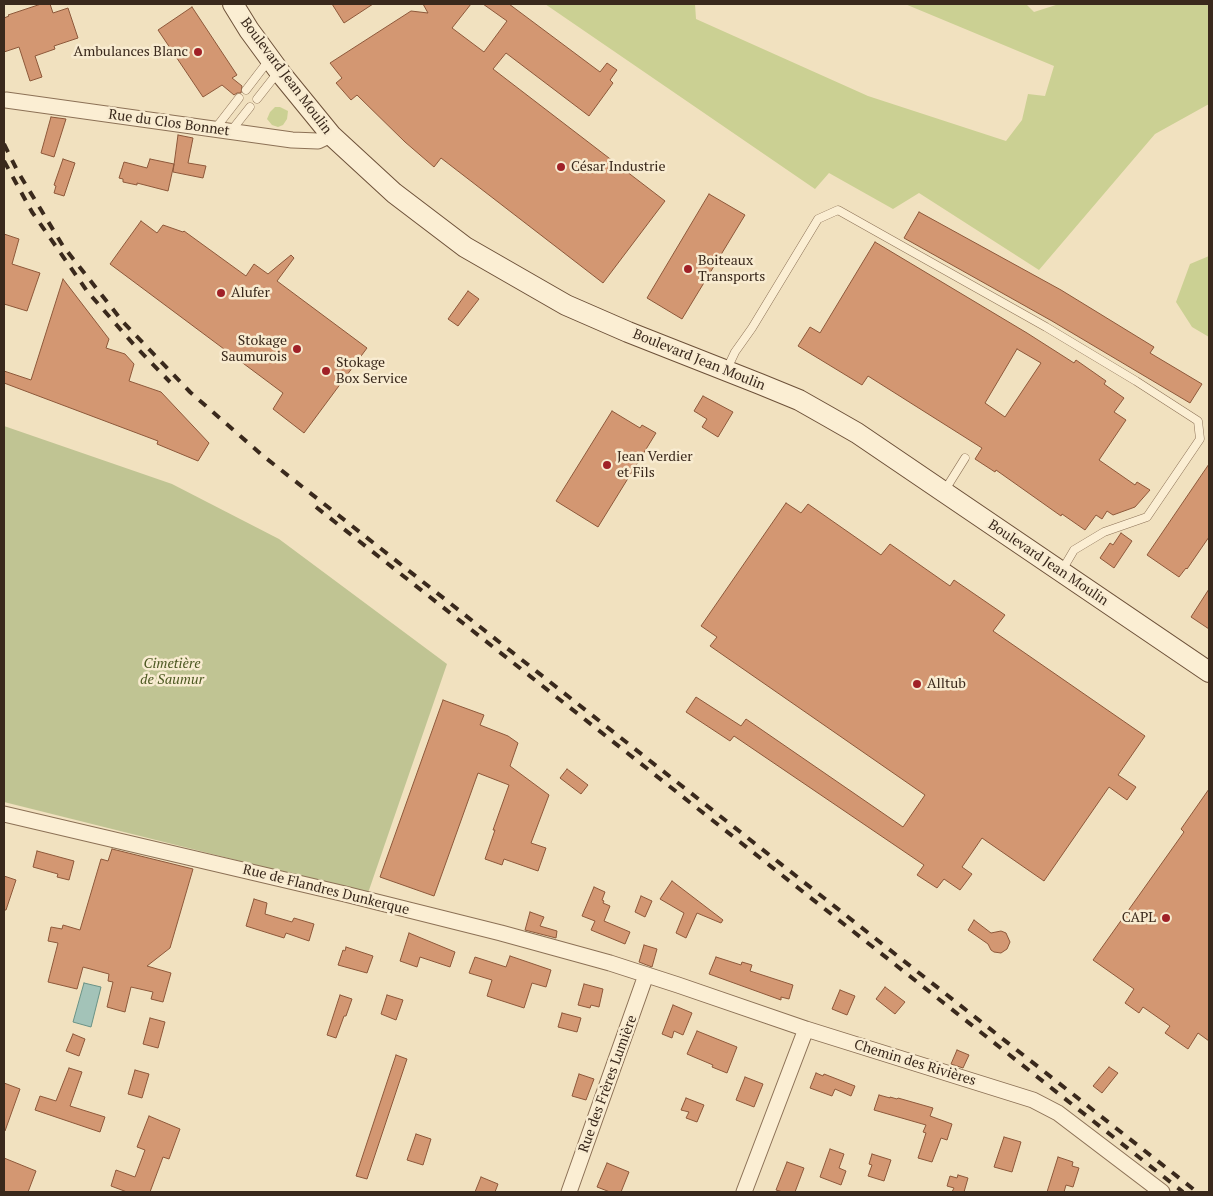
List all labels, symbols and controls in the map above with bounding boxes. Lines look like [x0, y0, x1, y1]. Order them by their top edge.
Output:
street label: Boulevard Jean Moulin [237, 14, 335, 138]
place label: Ambulances Blanc [74, 44, 188, 60]
marker: Ambulances Blanc [192, 46, 204, 58]
street label: Rue du Clos Bonnet [107, 106, 231, 140]
place label: César Industrie [571, 159, 666, 175]
marker: César Industrie [555, 161, 567, 173]
place label: Boiteaux Transports [698, 253, 765, 286]
marker: Boiteaux Transports [682, 263, 694, 275]
place label: Alufer [231, 285, 270, 301]
marker: Alufer [215, 287, 227, 299]
street label: Boulevard Jean Moulin [630, 326, 768, 394]
place label: Stokage Saumurois [221, 333, 287, 366]
marker: Stokage Saumurois [291, 343, 303, 355]
place label: Stokage Box Service [336, 355, 408, 388]
marker: Stokage Box Service [320, 365, 332, 377]
place label: Jean Verdier et Fils [617, 449, 693, 482]
marker: Jean Verdier et Fils [601, 459, 613, 471]
street label: Boulevard Jean Moulin [985, 517, 1111, 609]
park label: Cimetière de Saumur [140, 656, 204, 689]
place label: Alltub [927, 676, 966, 692]
marker: Alltub [911, 678, 923, 690]
street label: Rue de Flandres Dunkerque [241, 861, 411, 919]
place label: CAPL [1122, 910, 1156, 926]
marker: CAPL [1160, 912, 1172, 924]
street label: Rue des Frères Lumière [575, 1013, 641, 1155]
street label: Chemin des Rivières [852, 1036, 978, 1090]

